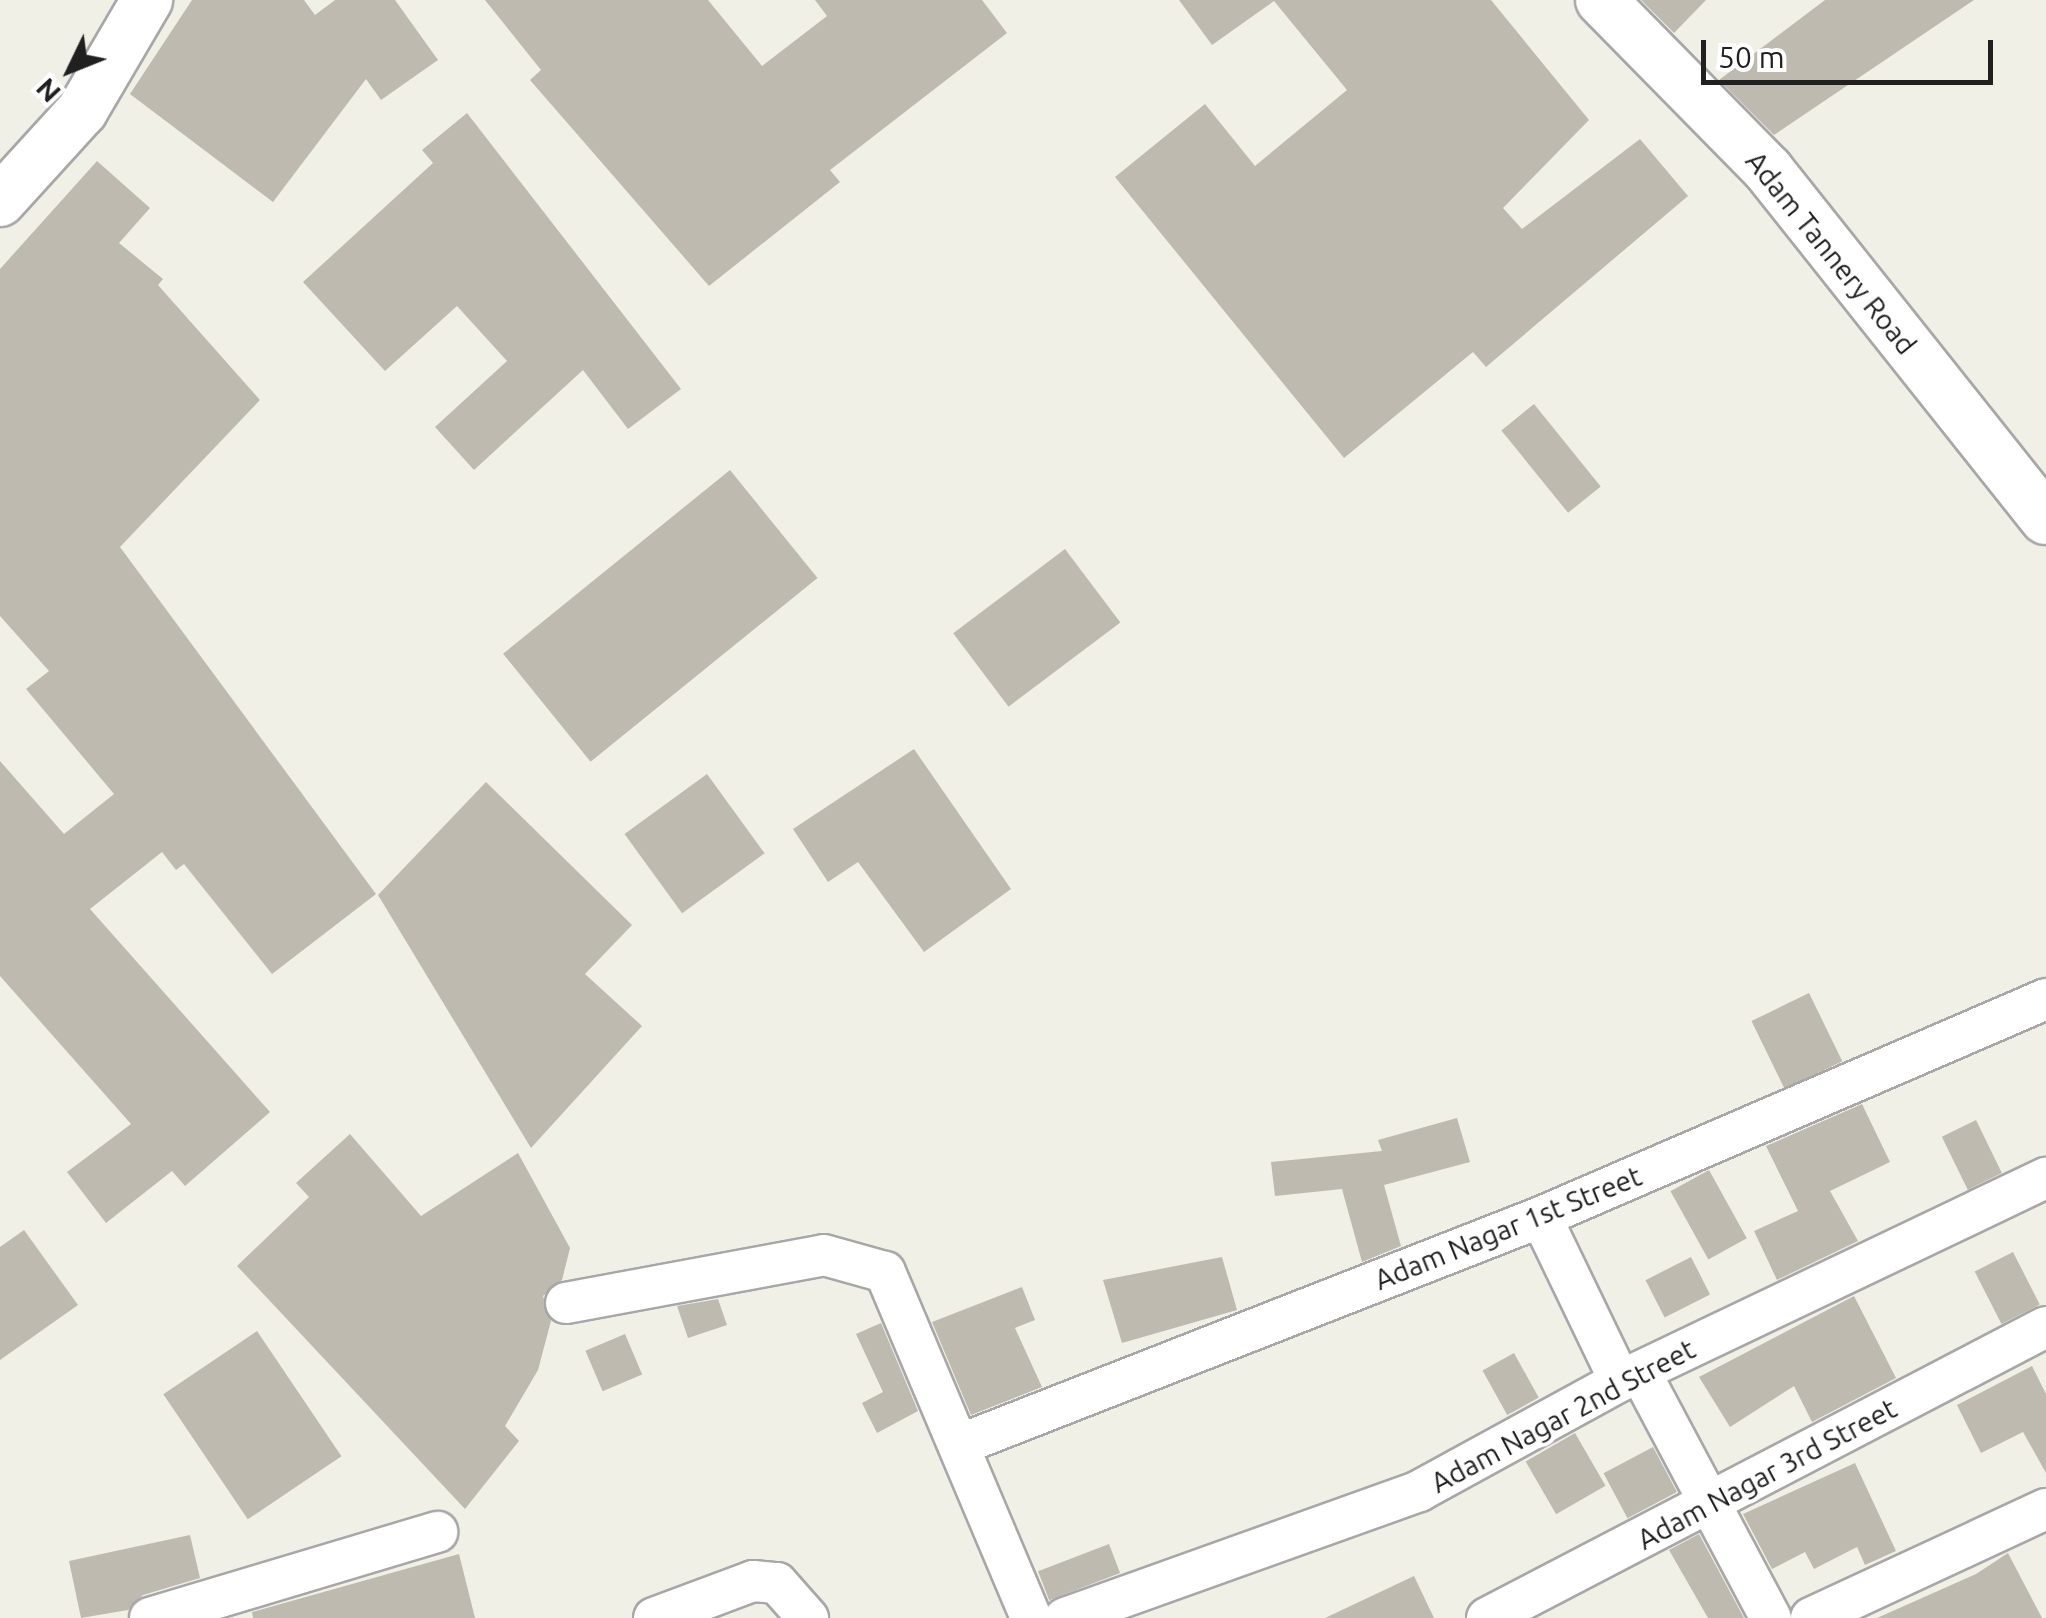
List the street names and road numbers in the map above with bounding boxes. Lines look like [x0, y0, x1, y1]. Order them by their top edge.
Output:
street label: Adam Tannery Road [1739, 145, 1923, 361]
street label: Adam Nagar 1st Street [1370, 1159, 1646, 1297]
street label: Adam Nagar 2nd Street [1425, 1332, 1701, 1500]
street label: Adam Nagar 3rd Street [1632, 1391, 1902, 1557]

